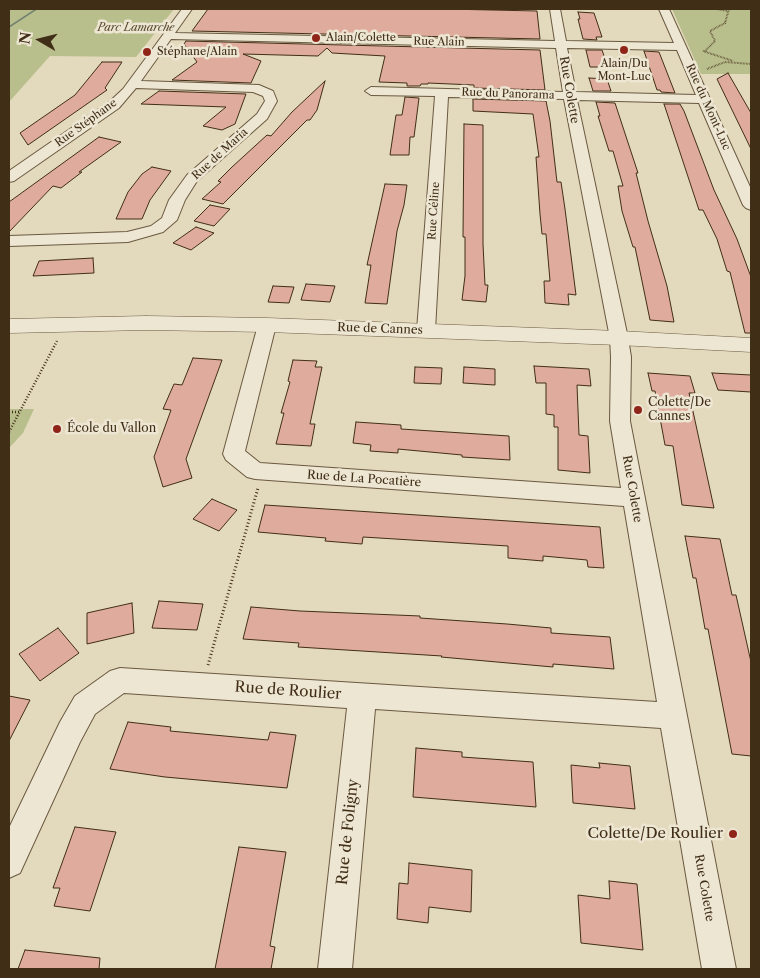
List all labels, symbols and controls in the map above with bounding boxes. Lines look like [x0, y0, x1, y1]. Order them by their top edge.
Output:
north arrow [15, 15, 65, 65]
park label: Parc Lamarche [98, 21, 174, 35]
text: N [15, 31, 35, 45]
place label: Alain/Colette [326, 31, 396, 45]
marker: Alain/Colette [310, 32, 322, 44]
street label: Rue Alain [413, 35, 465, 49]
marker: Alain/Du Mont-Luc [618, 44, 630, 56]
place label: Stéphane/Alain [157, 45, 237, 59]
marker: Stéphane/Alain [141, 46, 153, 58]
street label: Rue Colette [556, 55, 582, 125]
place label: Alain/Du Mont-Luc [597, 57, 651, 83]
street label: Rue du Mont-Luc [683, 62, 733, 152]
street label: Rue du Panorama [461, 86, 555, 102]
street label: Rue Stéphane [53, 96, 119, 150]
street label: Rue de Maria [189, 126, 251, 182]
street label: Rue Céline [425, 182, 443, 240]
street label: Rue de Cannes [337, 320, 423, 338]
place label: Colette/De Cannes [648, 396, 711, 424]
marker: Colette/De Cannes [632, 404, 644, 416]
place label: École du Vallon [67, 422, 156, 436]
marker: École du Vallon [51, 423, 63, 435]
street label: Rue Colette [619, 454, 645, 524]
street label: Rue de La Pocatière [306, 468, 422, 490]
street label: Rue de Roulier [234, 678, 342, 704]
street label: Rue de Foligny [333, 778, 363, 886]
place label: Colette/De Roulier [587, 825, 723, 843]
marker: Colette/De Roulier [727, 828, 739, 840]
street label: Rue Colette [691, 853, 717, 923]

